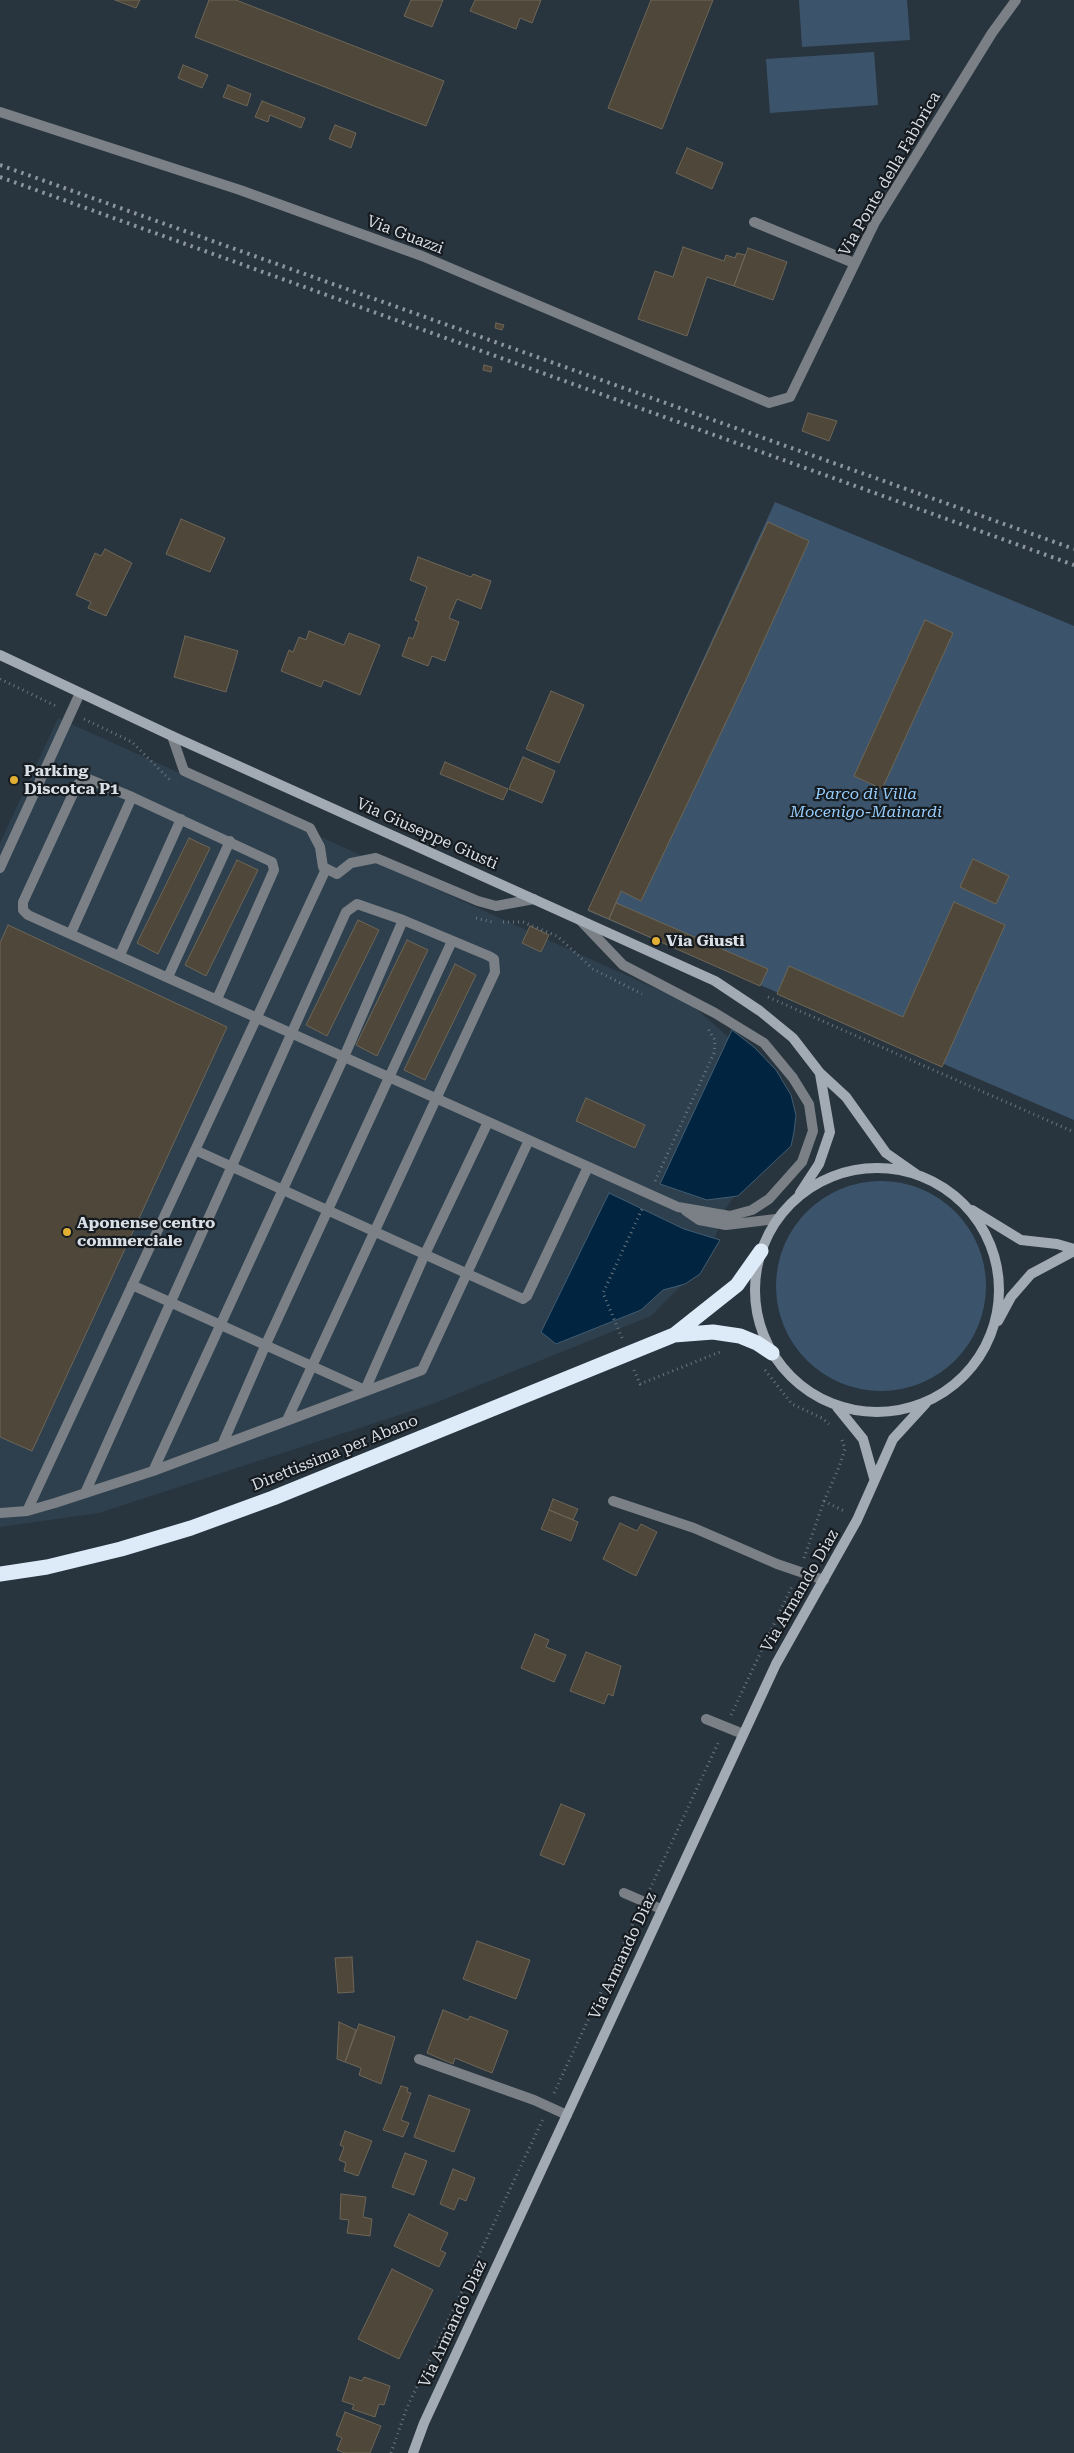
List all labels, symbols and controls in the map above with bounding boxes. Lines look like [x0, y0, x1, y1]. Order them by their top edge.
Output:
street label: Via Ponte della Fabbrica [835, 88, 945, 260]
street label: Via Guazzi [364, 212, 446, 258]
place label: Parking Discotca P1 [24, 761, 119, 799]
marker: Parking Discotca P1 [8, 774, 20, 786]
park label: Parco di Villa Mocenigo-Mainardi [790, 784, 942, 822]
street label: Via Giuseppe Giusti [353, 794, 501, 874]
place label: Via Giusti [666, 931, 745, 951]
marker: Via Giusti [650, 935, 662, 947]
place label: Aponense centro commerciale [77, 1213, 215, 1251]
marker: Aponense centro commerciale [61, 1226, 73, 1238]
street label: Direttissima per Abano [249, 1411, 421, 1495]
street label: Via Armando Diaz [757, 1526, 843, 1656]
street label: Via Armando Diaz [585, 1889, 661, 2023]
street label: Via Armando Diaz [415, 2257, 491, 2391]

